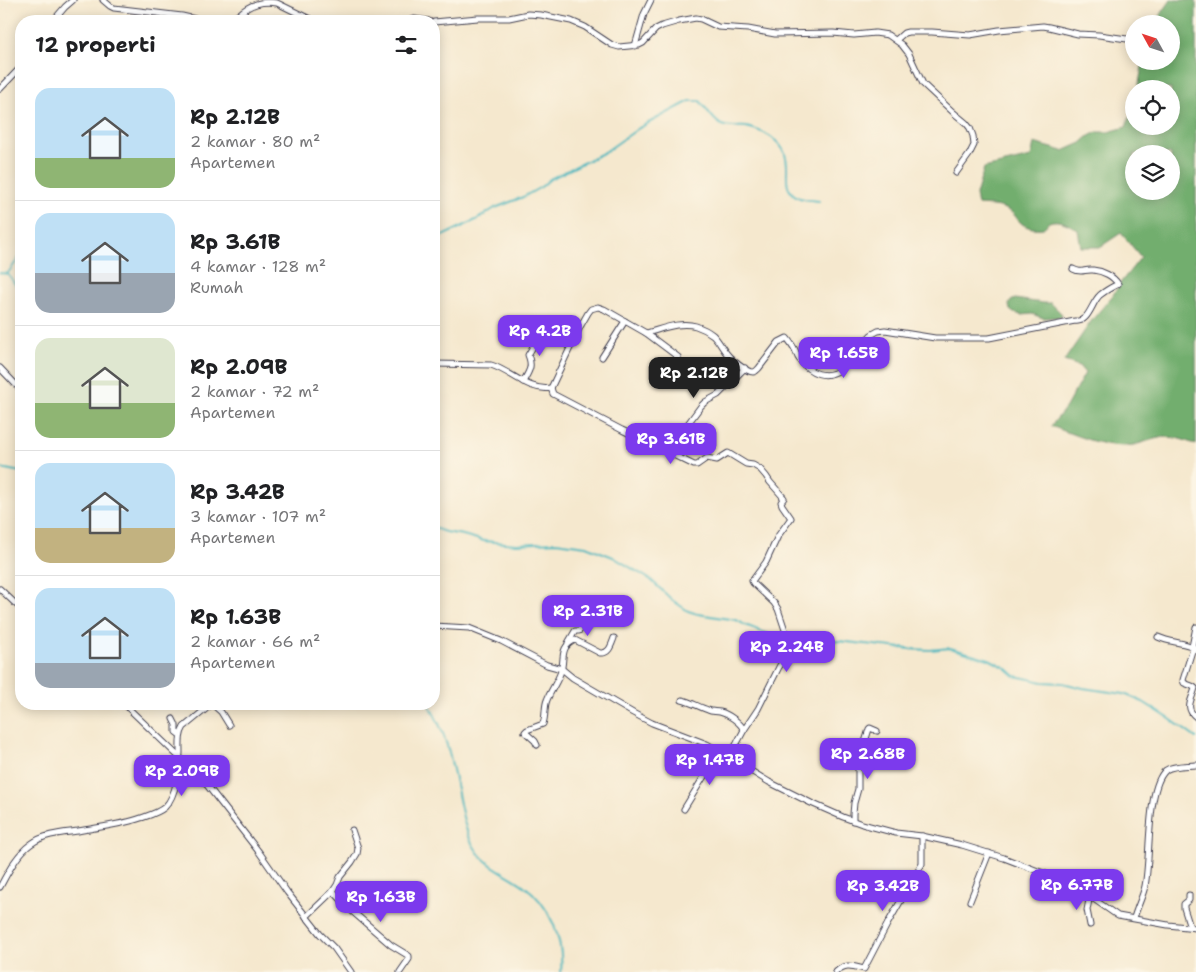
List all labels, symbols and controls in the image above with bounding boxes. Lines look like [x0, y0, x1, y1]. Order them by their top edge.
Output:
north arrow [1125, 15, 1180, 70]
map controls [1125, 15, 1180, 200]
text: 12 properti [35, 31, 156, 59]
icon: filters [392, 31, 420, 59]
button: locate [1125, 80, 1180, 135]
text: Rp 2.12B [190, 103, 280, 131]
icon: home [75, 108, 135, 168]
text: 2 kamar · 80 m² [190, 131, 320, 152]
button: layers [1125, 145, 1180, 200]
text: Apartemen [190, 152, 275, 173]
text: Rp 3.61B [190, 228, 281, 256]
icon: home [75, 233, 135, 293]
text: 4 kamar · 128 m² [190, 256, 326, 277]
text: Rumah [190, 277, 244, 298]
pin: Rp 4.2B [494, 314, 586, 357]
text: Rp 4.2B [509, 320, 571, 341]
pin: Rp 1.65B [792, 336, 896, 379]
text: Rp 1.65B [810, 342, 878, 363]
text: Rp 2.09B [190, 353, 288, 381]
pin: Rp 2.12B [642, 356, 746, 399]
icon: home [75, 358, 135, 418]
text: Rp 2.12B [660, 362, 728, 383]
text: 2 kamar · 72 m² [190, 381, 319, 402]
text: Apartemen [190, 402, 275, 423]
pin: Rp 3.61B [619, 422, 723, 465]
text: Rp 3.61B [636, 428, 706, 449]
text: Rp 3.42B [190, 478, 285, 506]
icon: home [75, 483, 135, 543]
text: 3 kamar · 107 m² [190, 506, 326, 527]
text: Apartemen [190, 527, 275, 548]
pin: Rp 2.31B [536, 594, 640, 637]
text: Rp 2.31B [553, 600, 623, 621]
text: Rp 1.63B [190, 603, 281, 631]
icon: home [75, 608, 135, 668]
pin: Rp 2.24B [735, 630, 839, 673]
text: 2 kamar · 66 m² [190, 631, 320, 652]
text: Rp 2.24B [750, 636, 824, 657]
text: Apartemen [190, 652, 275, 673]
pin: Rp 2.68B [816, 738, 920, 780]
text: Rp 2.68B [831, 743, 905, 764]
pin: Rp 1.47B [658, 744, 762, 786]
text: Rp 1.47B [676, 749, 744, 770]
pin: Rp 2.09B [130, 754, 234, 797]
text: Rp 2.09B [145, 760, 219, 781]
pin: Rp 6.77B [1025, 868, 1129, 911]
pin: Rp 3.42B [831, 870, 935, 912]
text: Rp 6.77B [1041, 874, 1113, 895]
text: Rp 3.42B [847, 875, 919, 896]
pin: Rp 1.63B [329, 880, 433, 923]
text: Rp 1.63B [346, 886, 416, 907]

